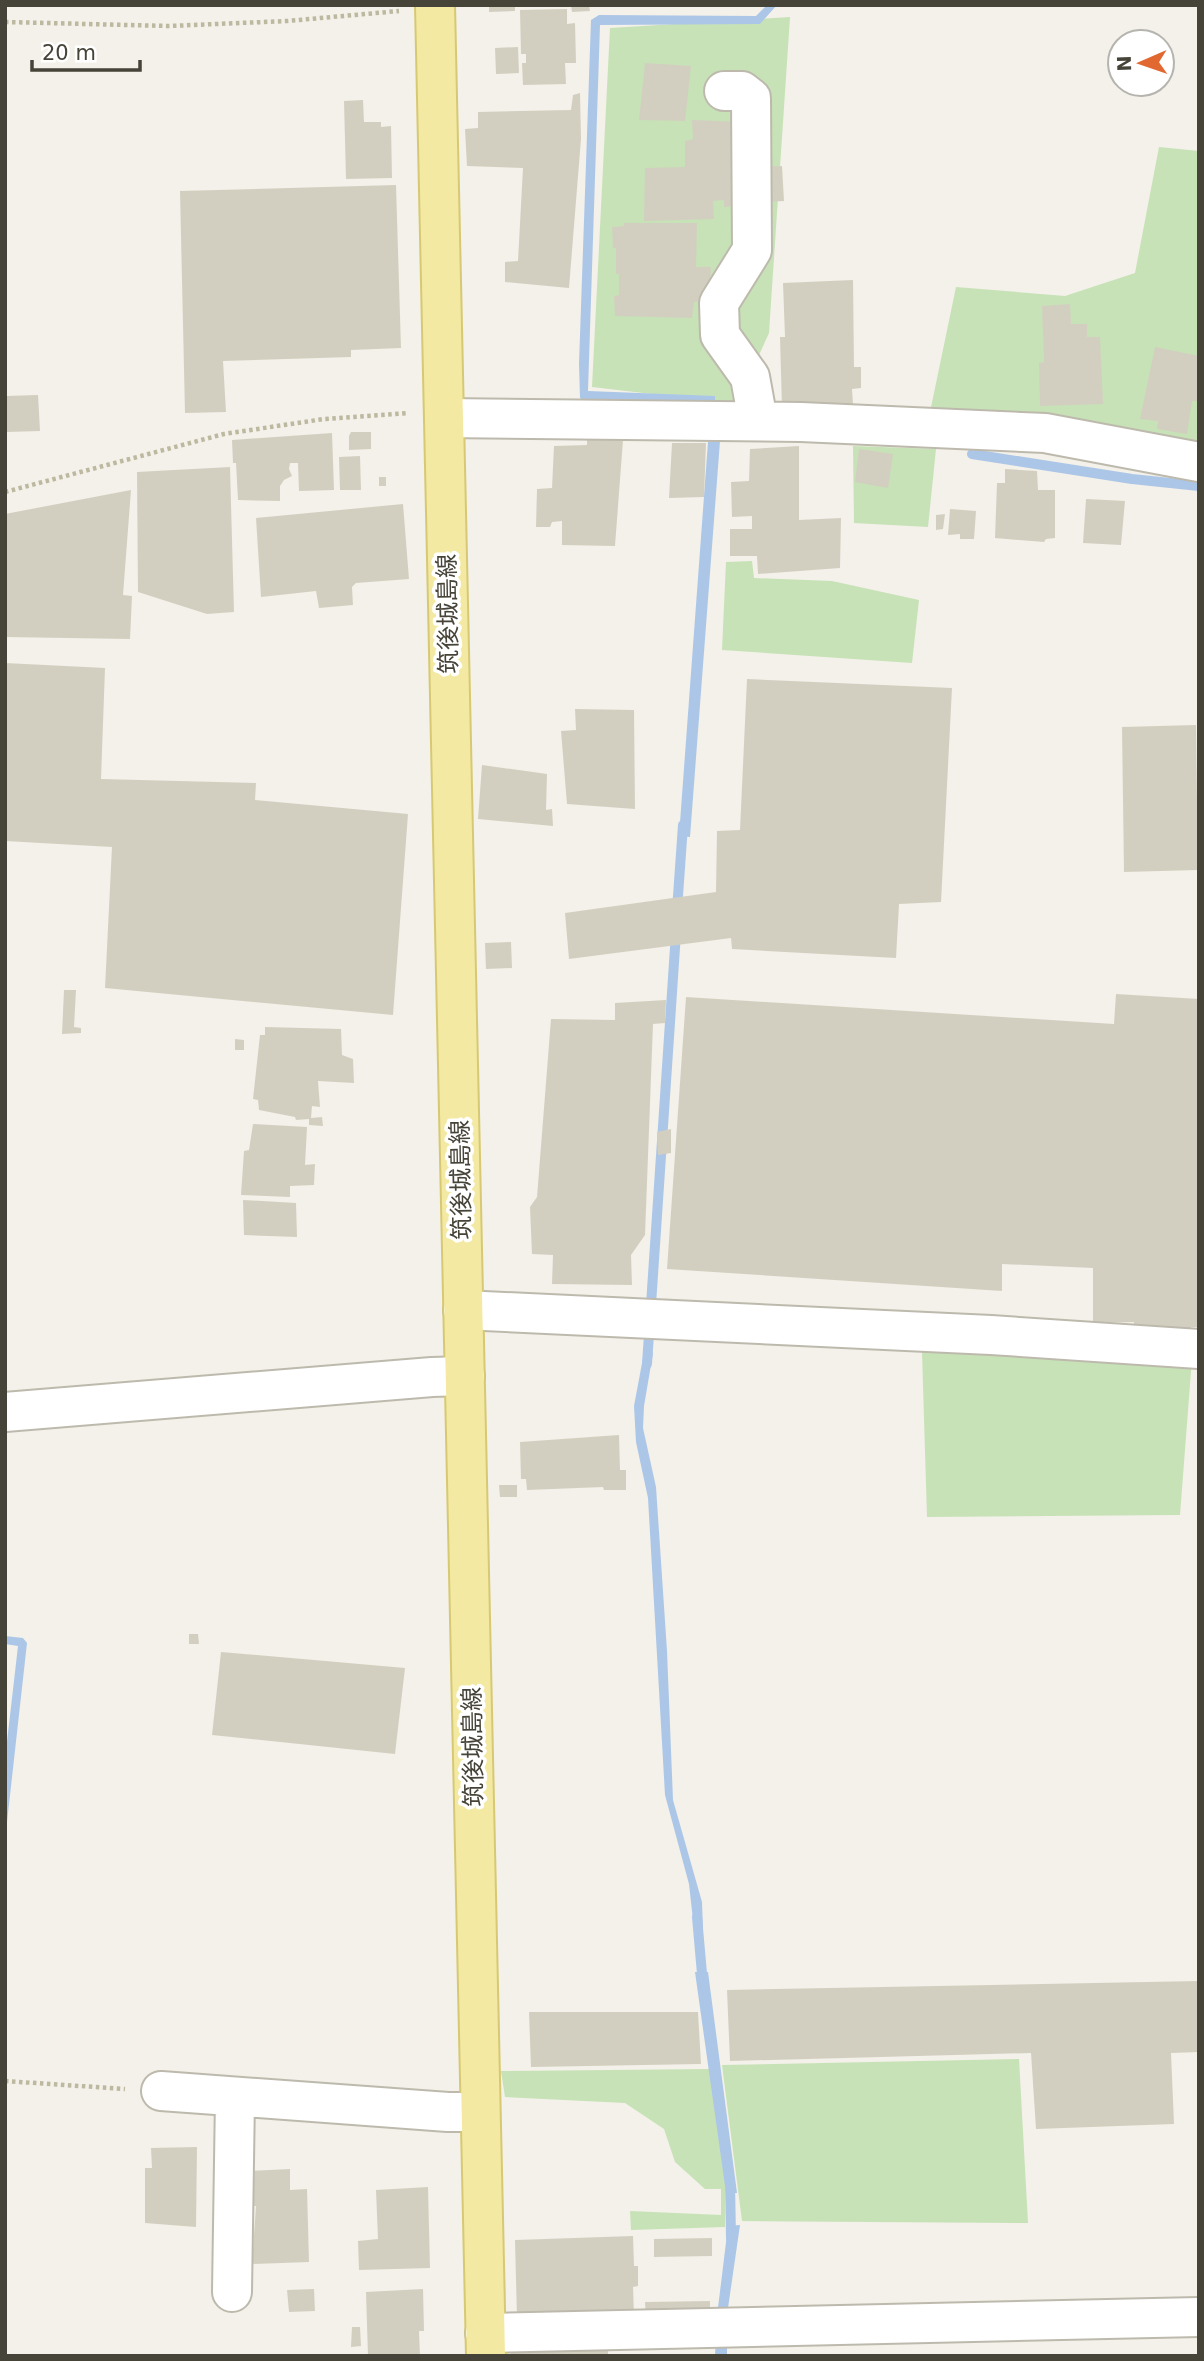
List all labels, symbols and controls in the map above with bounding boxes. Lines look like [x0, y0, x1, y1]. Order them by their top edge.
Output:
scale bar [32, 28, 140, 72]
north arrow [1106, 28, 1176, 98]
text: 20 m [42, 41, 96, 65]
text: N [1113, 55, 1135, 72]
street label: 筑後城島線 [433, 554, 463, 674]
street label: 筑後城島線 [446, 1120, 476, 1240]
street label: 筑後城島線 [458, 1687, 488, 1807]

